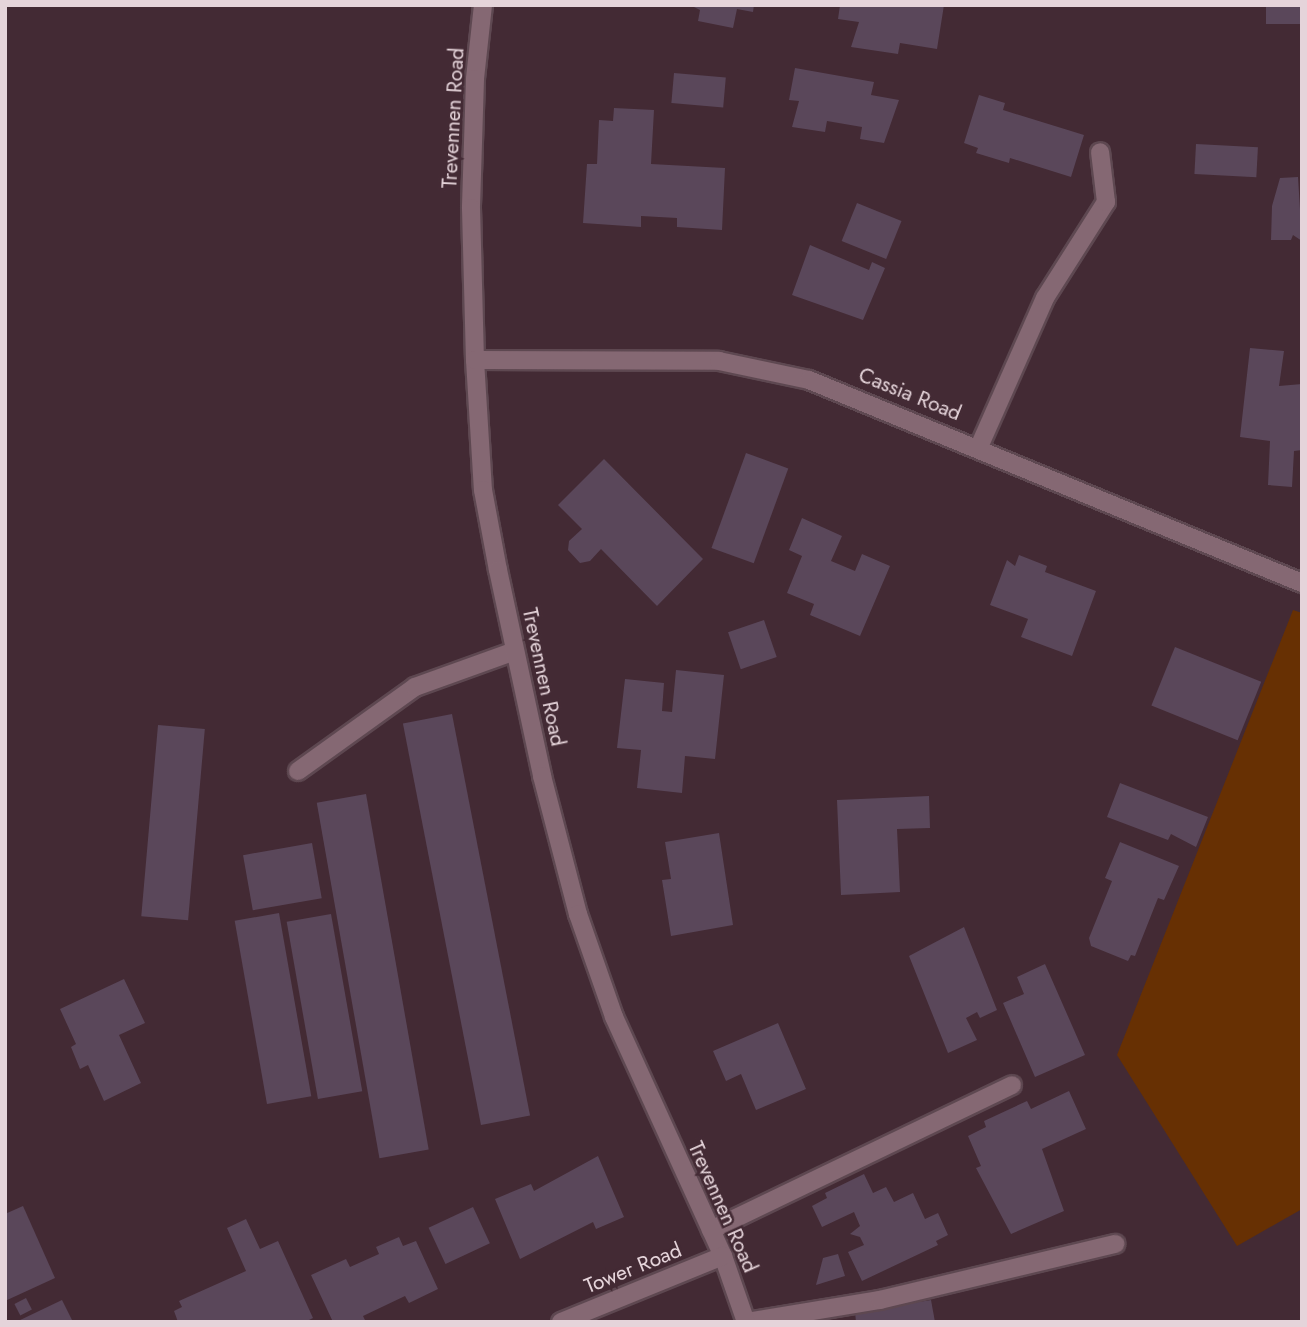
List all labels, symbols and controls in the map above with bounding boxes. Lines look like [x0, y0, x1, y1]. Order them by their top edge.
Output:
street label: Trevennen Road [437, 47, 469, 189]
street label: Cassia Road [855, 362, 965, 426]
street label: Trevennen Road [517, 606, 571, 748]
street label: Trevennen Road [683, 1138, 763, 1276]
street label: Tower Road [581, 1237, 685, 1299]

